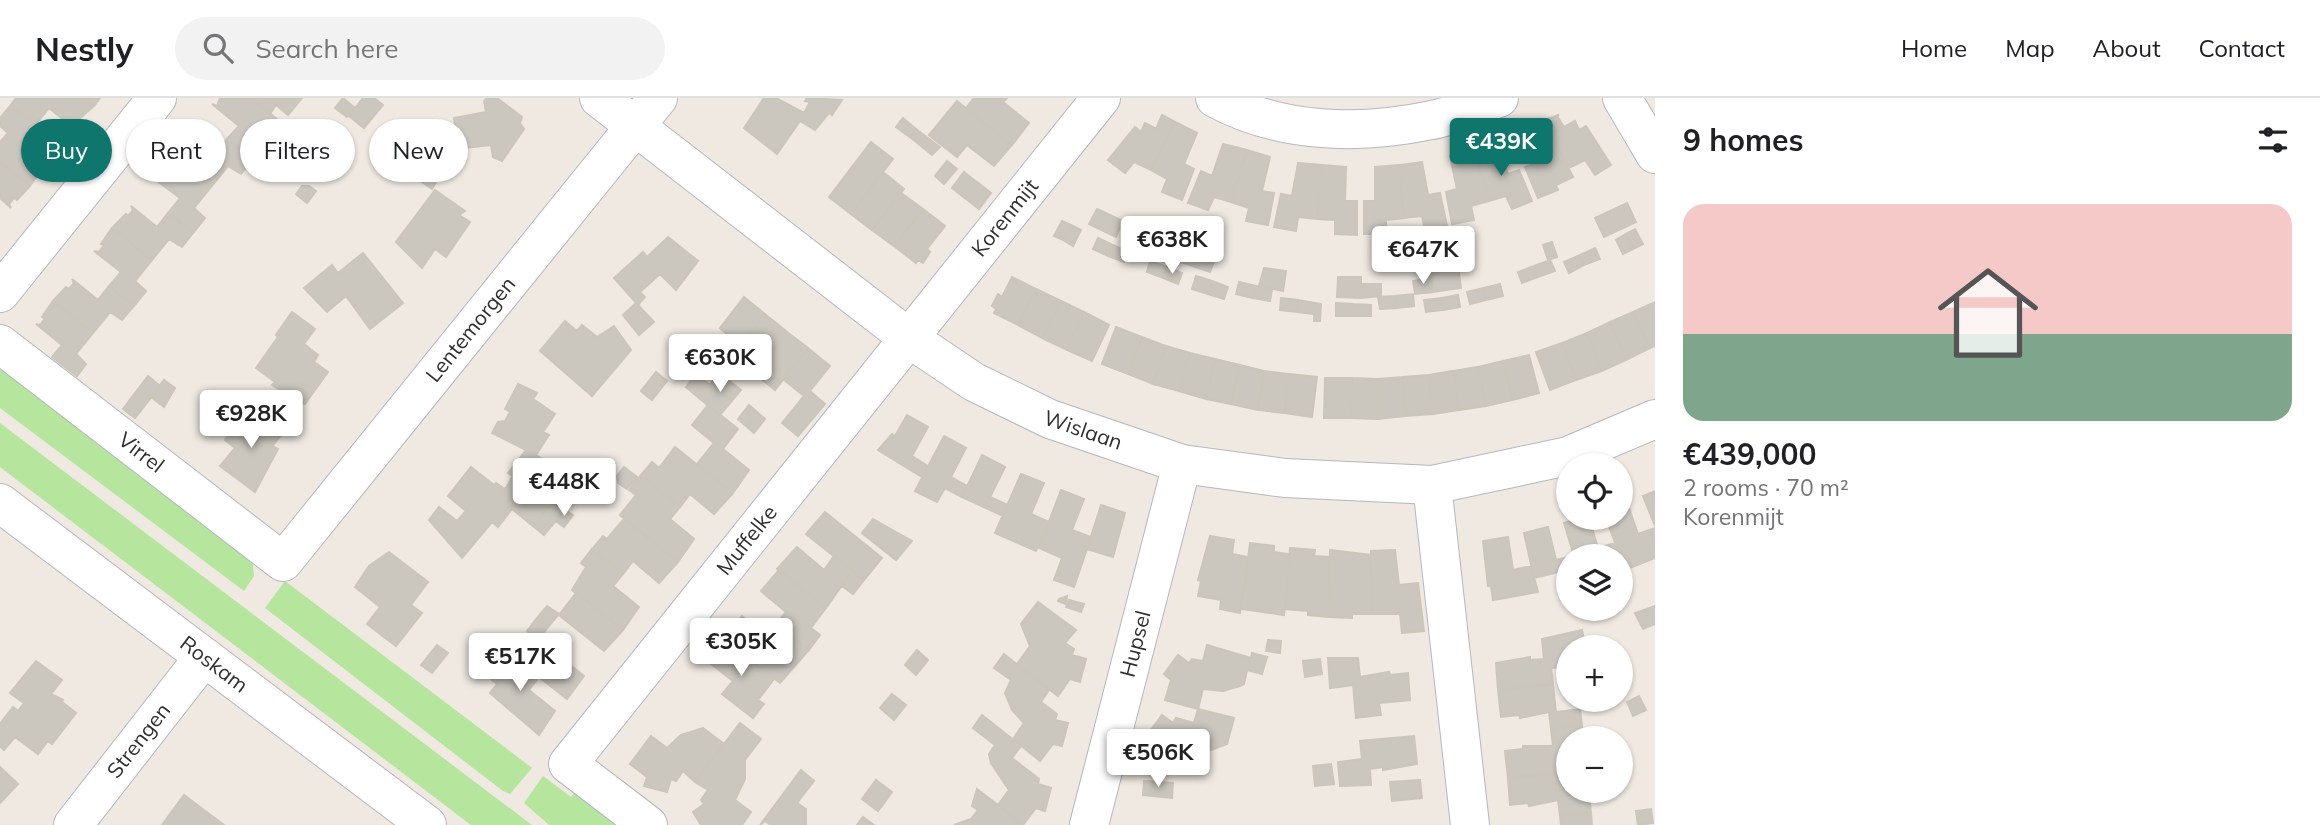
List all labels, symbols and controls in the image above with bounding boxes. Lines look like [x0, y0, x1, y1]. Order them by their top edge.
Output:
search box [175, 17, 665, 80]
text: Nestly [35, 28, 133, 69]
icon: search [199, 29, 237, 67]
text: Search here [255, 32, 398, 65]
text: Home [1901, 33, 1967, 63]
text: Map [2005, 33, 2055, 63]
text: About [2093, 33, 2161, 63]
text: Contact [2199, 33, 2285, 63]
pin: €439K [1452, 118, 1550, 178]
chip: Buy [21, 119, 112, 182]
chip: Rent [126, 119, 226, 182]
chip: Filters [240, 119, 355, 182]
chip: New [369, 119, 468, 182]
text: 9 homes [1683, 121, 1804, 159]
icon: filters [2254, 121, 2292, 159]
text: €439K [1466, 126, 1536, 155]
street label: Korenmijt [965, 173, 1043, 261]
pin: €638K [1123, 216, 1221, 276]
text: €638K [1137, 224, 1207, 253]
pin: €647K [1374, 226, 1472, 286]
text: €647K [1388, 234, 1458, 263]
icon: home [1925, 250, 2051, 376]
street label: Lentemorgen [420, 271, 520, 387]
pin: €630K [671, 334, 769, 394]
text: €630K [685, 342, 755, 371]
pin: €928K [202, 390, 300, 450]
text: €928K [216, 398, 286, 427]
street label: Wislaan [1041, 404, 1126, 455]
street label: Virrel [113, 426, 170, 478]
text: €439,000 [1683, 435, 1816, 473]
map controls [1556, 453, 1633, 803]
button: locate [1556, 453, 1633, 530]
pin: €448K [515, 458, 613, 518]
text: €448K [529, 466, 599, 495]
text: 2 rooms · 70 m² [1683, 473, 1849, 502]
street label: Muffelke [710, 500, 782, 580]
text: Korenmijt [1683, 502, 1784, 531]
button: layers [1556, 544, 1633, 621]
street label: Hupsel [1114, 608, 1156, 680]
pin: €305K [692, 618, 790, 678]
text: €305K [706, 626, 776, 655]
street label: Roskam [175, 630, 254, 698]
pin: €517K [471, 634, 569, 693]
button: + [1556, 635, 1633, 712]
text: €517K [485, 641, 555, 670]
street label: Strengen [101, 697, 175, 783]
button: − [1556, 726, 1633, 803]
pin: €506K [1109, 730, 1207, 789]
text: €506K [1123, 737, 1193, 766]

